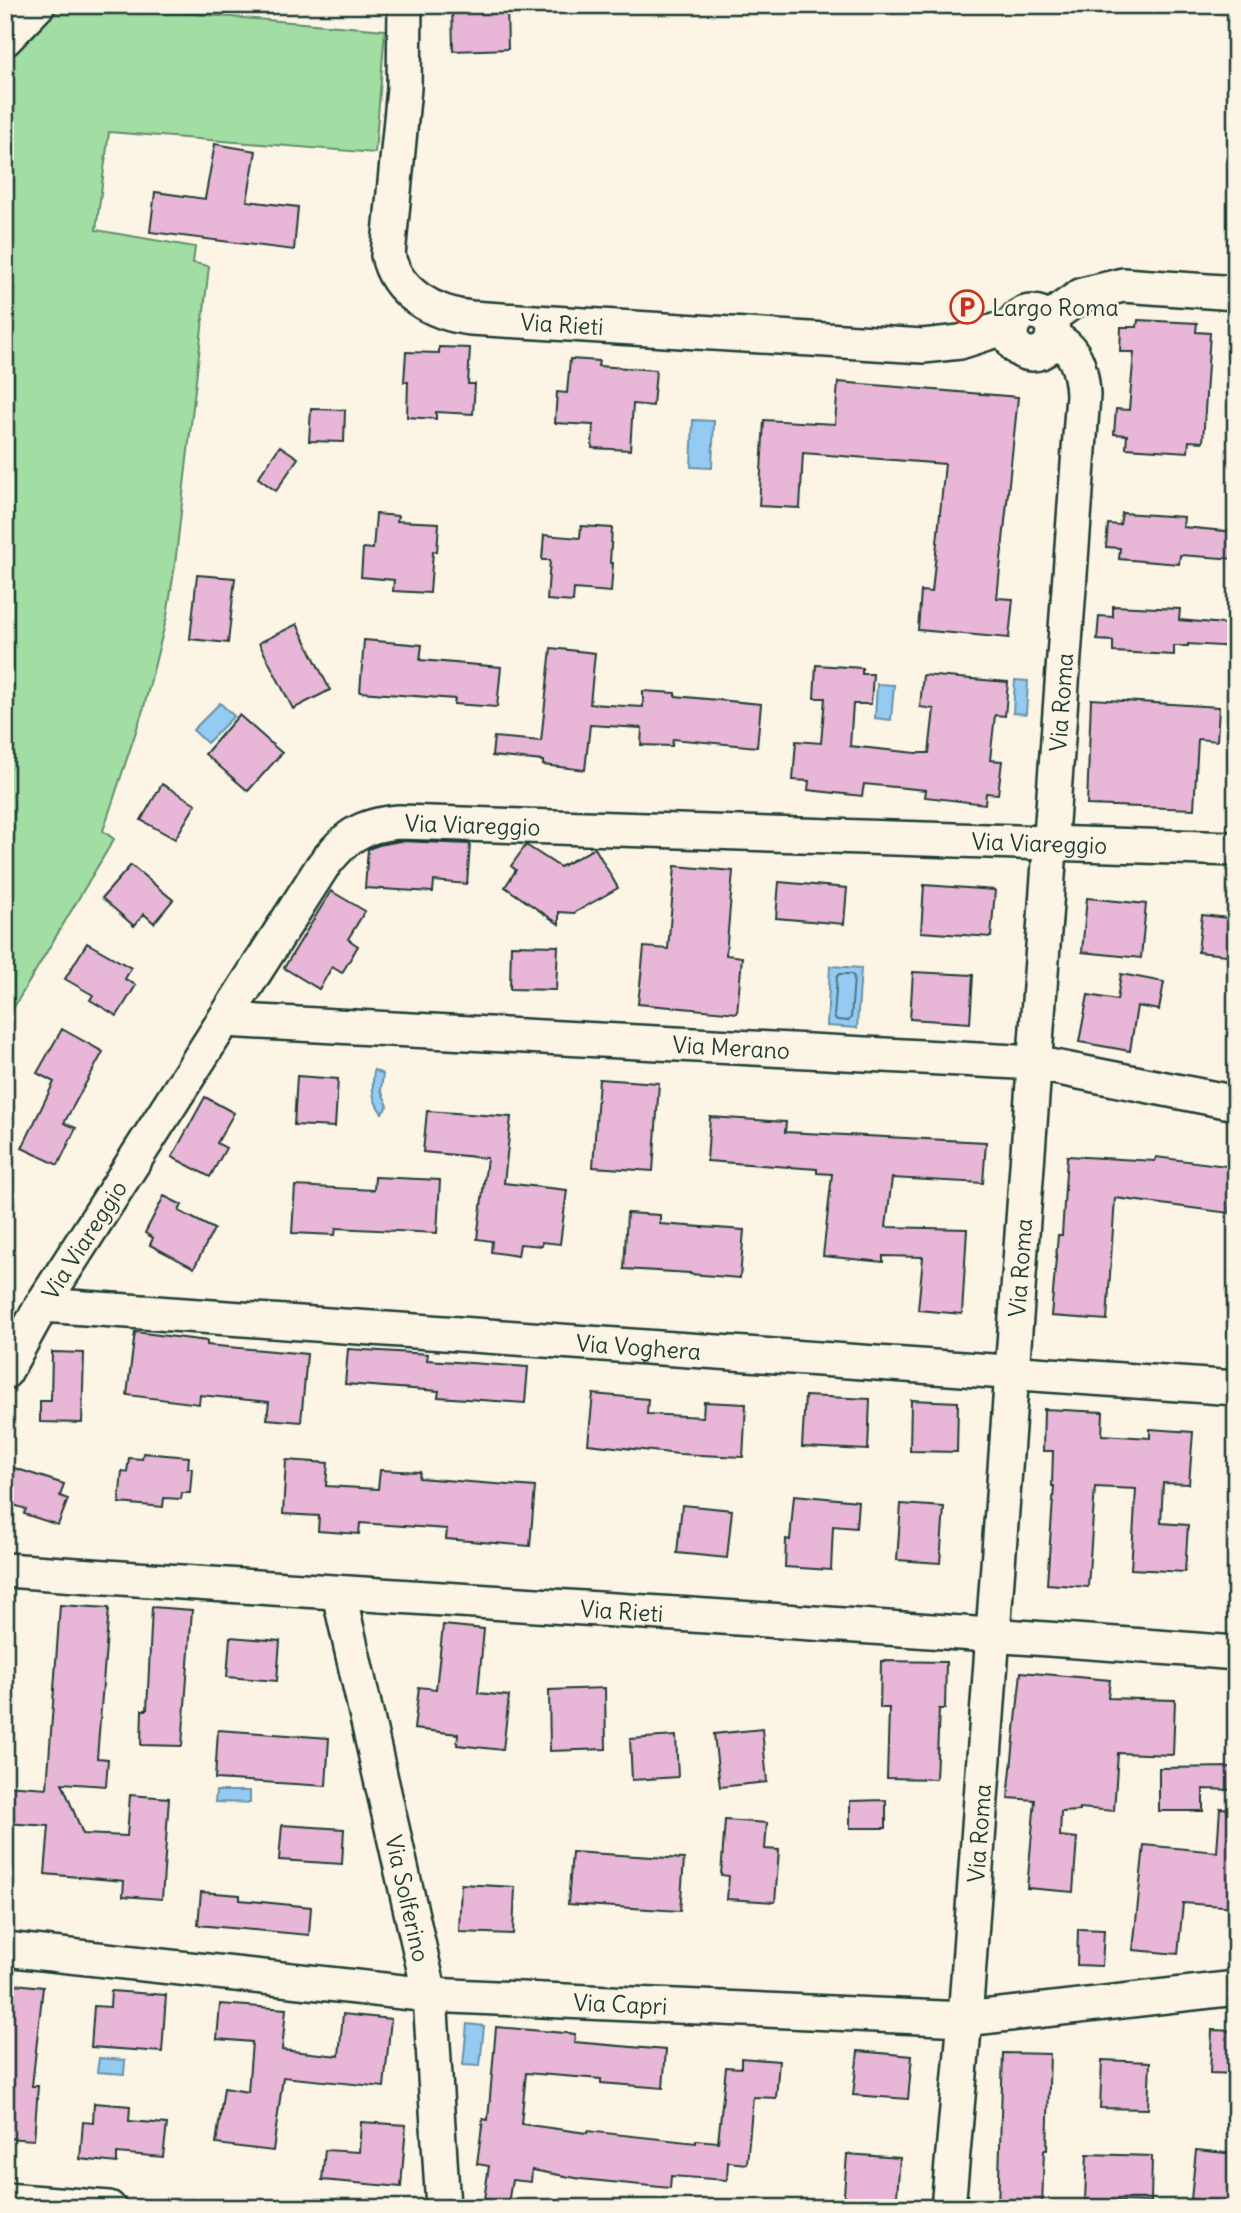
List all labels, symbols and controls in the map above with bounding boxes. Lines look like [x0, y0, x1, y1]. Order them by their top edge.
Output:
parking icon: Largo Roma [948, 288, 986, 326]
place label: Largo Roma [992, 293, 1119, 322]
street label: Via Rieti [519, 307, 604, 341]
street label: Via Roma [1043, 652, 1079, 753]
street label: Via Viareggio [404, 808, 541, 841]
street label: Via Viareggio [971, 826, 1108, 859]
street label: Via Merano [672, 1029, 791, 1065]
street label: Via Viareggio [35, 1175, 132, 1305]
street label: Via Roma [1002, 1217, 1038, 1318]
street label: Via Voghera [575, 1328, 702, 1365]
street label: Via Rieti [579, 1593, 664, 1628]
street label: Via Roma [960, 1783, 997, 1884]
street label: Via Solferino [380, 1832, 436, 1964]
street label: Via Capri [573, 1987, 668, 2020]

